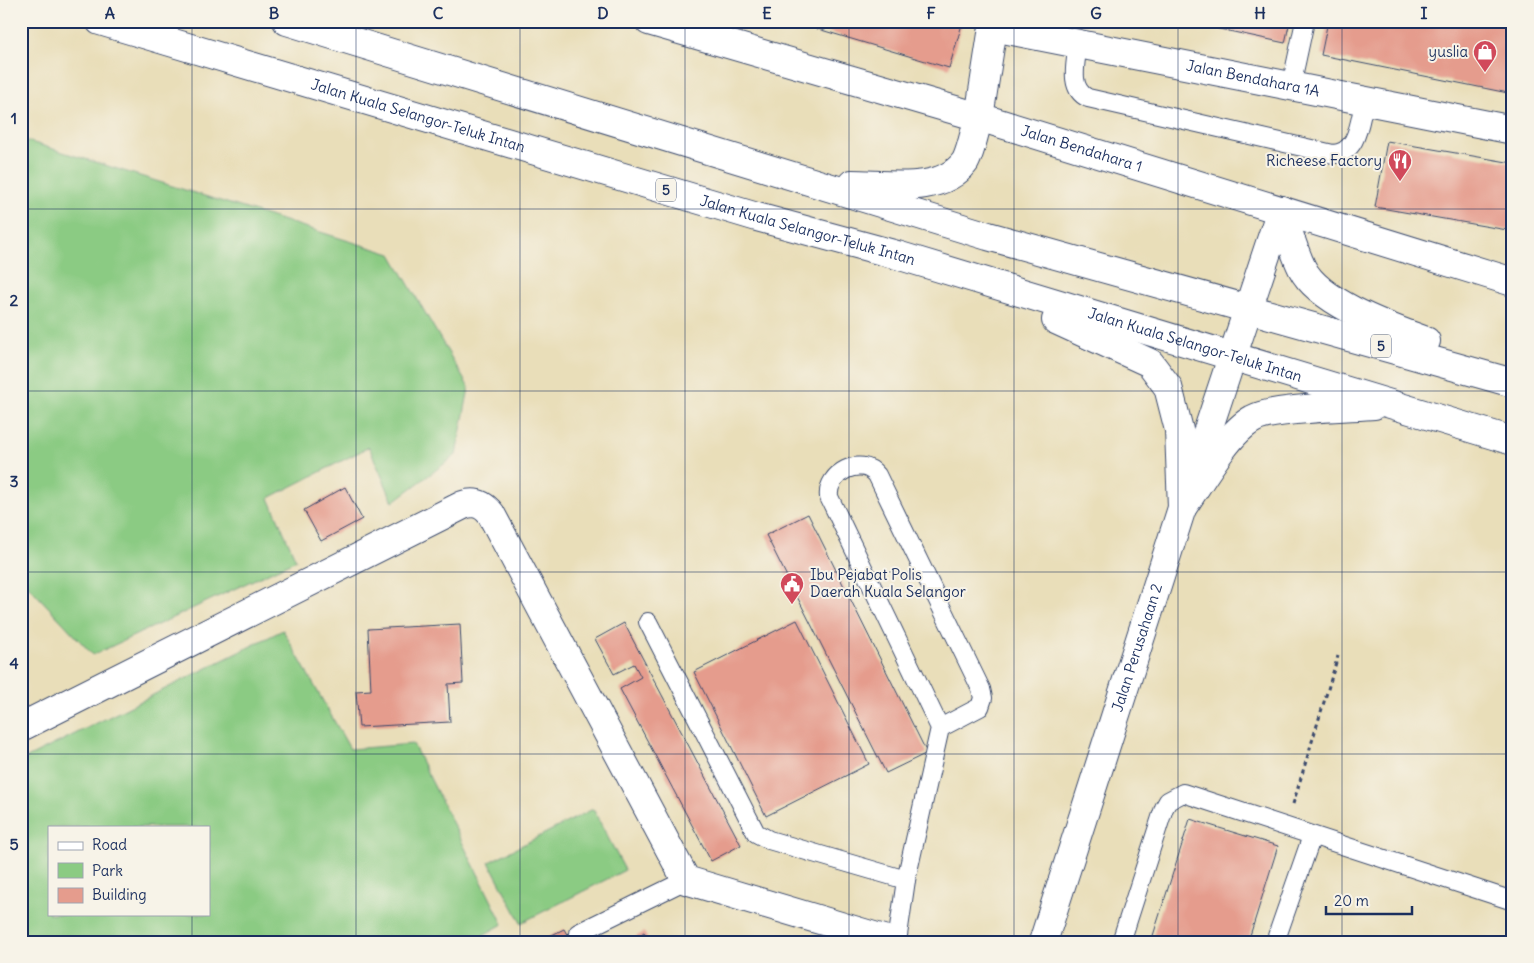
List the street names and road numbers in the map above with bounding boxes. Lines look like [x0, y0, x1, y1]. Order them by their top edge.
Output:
street label: Jalan Bendahara 1A [1185, 56, 1322, 101]
street label: Jalan Kuala Selangor-Teluk Intan [309, 75, 528, 156]
street label: Jalan Bendahara 1 [1019, 121, 1145, 176]
road number: 5 [656, 178, 676, 202]
street label: Jalan Kuala Selangor-Teluk Intan [698, 191, 918, 269]
street label: Jalan Kuala Selangor-Teluk Intan [1086, 303, 1305, 386]
road number: 5 [1371, 334, 1391, 358]
street label: Jalan Perusahaan 2 [1107, 581, 1166, 714]

